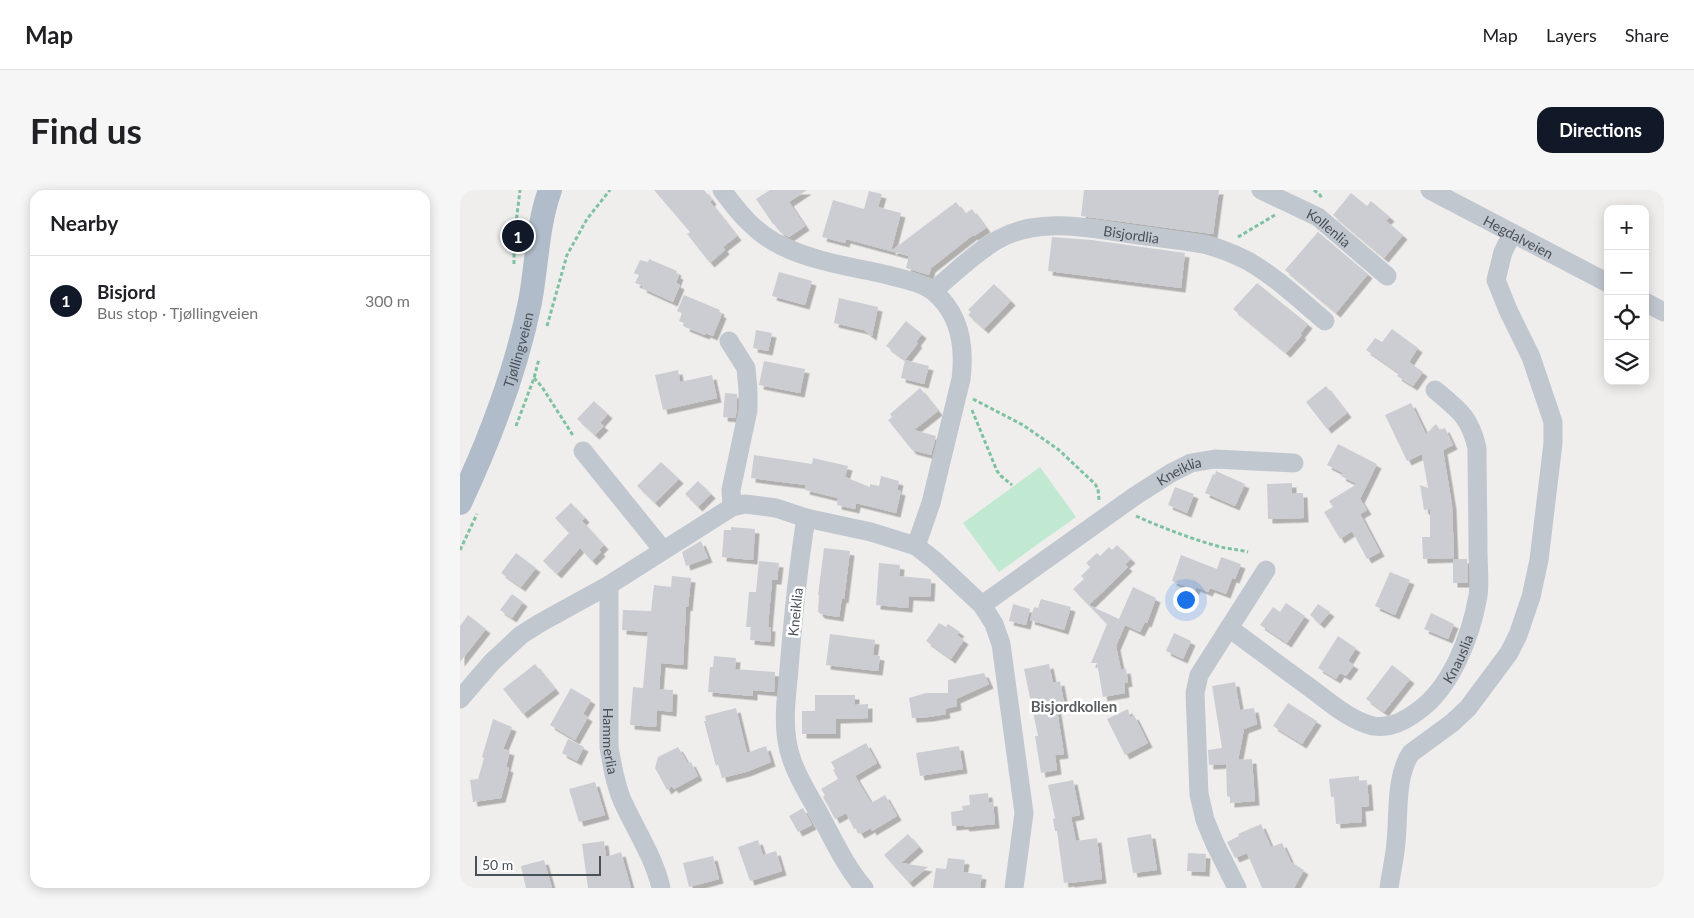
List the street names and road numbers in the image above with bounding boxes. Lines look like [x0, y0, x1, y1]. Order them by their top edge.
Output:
street label: Kollenlia [1304, 205, 1355, 250]
street label: Hegdalveien [1481, 211, 1556, 261]
street label: Bisjordlia [1103, 221, 1160, 246]
street label: Tjøllingveien [499, 310, 536, 390]
street label: Kneiklia [1153, 453, 1203, 489]
street label: Kneiklia [784, 587, 806, 637]
street label: Knauslia [1438, 632, 1476, 686]
street label: Hammerlia [601, 708, 622, 776]

